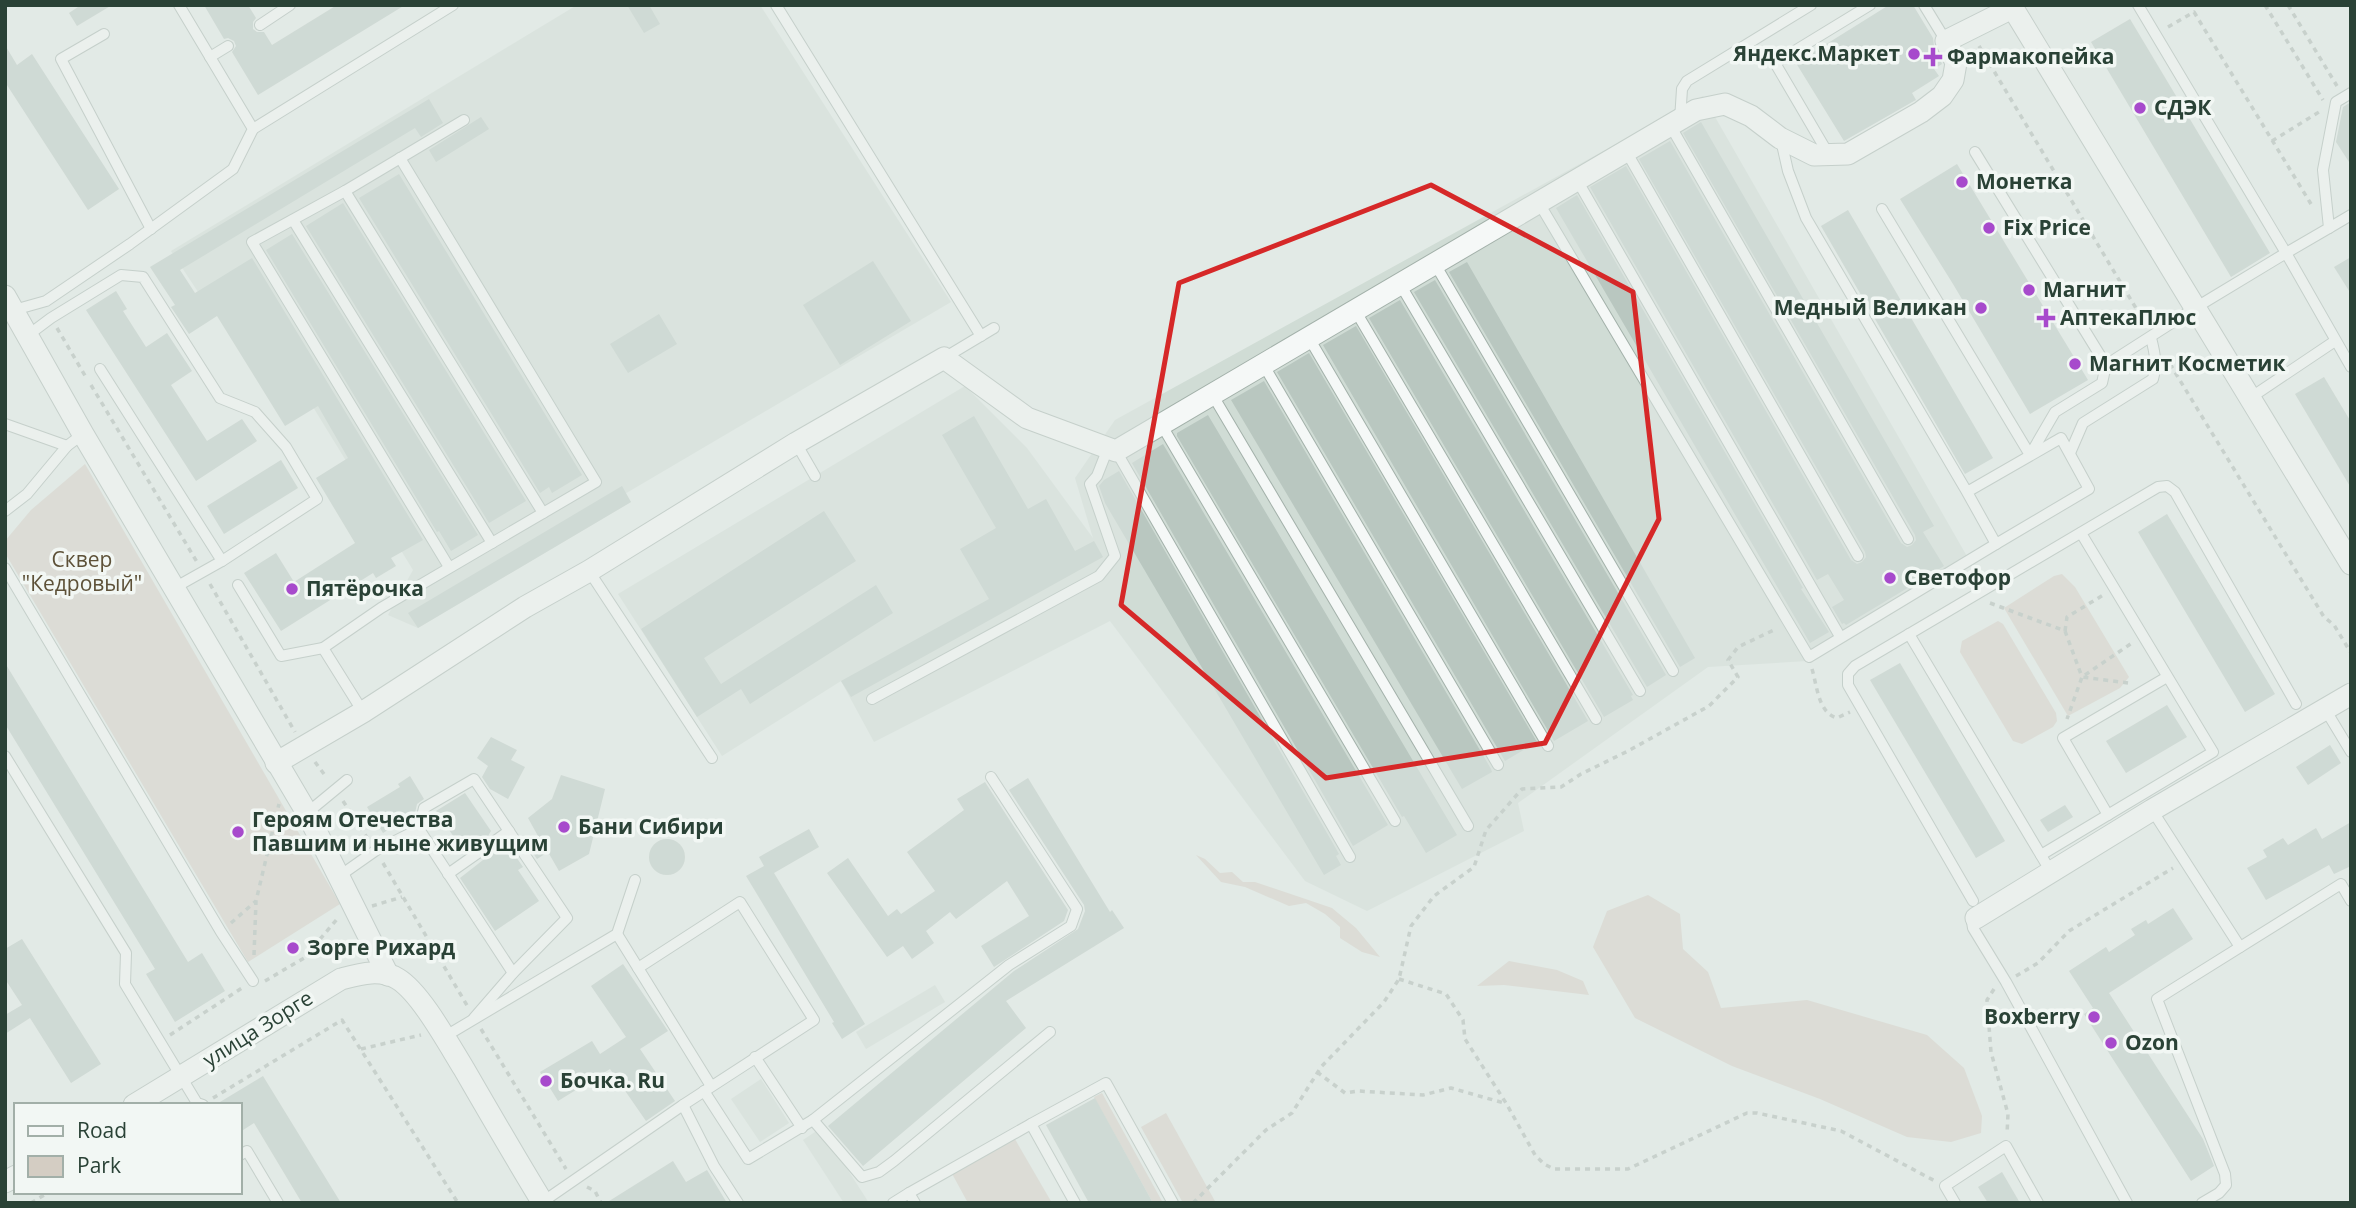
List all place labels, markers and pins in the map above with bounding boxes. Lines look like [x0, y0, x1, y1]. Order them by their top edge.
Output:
place label: Яндекс.Маркет [1732, 39, 1900, 67]
place label: Фармакопейка [1947, 42, 2114, 70]
marker: Яндекс.Маркет [1906, 46, 1922, 62]
marker: Фармакопейка [1925, 49, 1941, 65]
place label: СДЭК [2154, 93, 2212, 121]
marker: СДЭК [2132, 100, 2148, 116]
place label: Монетка [1976, 167, 2072, 195]
marker: Монетка [1954, 174, 1970, 190]
place label: Fix Price [2003, 213, 2091, 241]
marker: Fix Price [1981, 220, 1997, 236]
place label: Магнит [2043, 275, 2127, 303]
marker: Магнит [2021, 282, 2037, 298]
place label: Медный Великан [1774, 293, 1967, 321]
marker: Медный Великан [1973, 300, 1989, 316]
place label: АптекаПлюс [2060, 303, 2196, 331]
marker: АптекаПлюс [2038, 310, 2054, 326]
place label: Магнит Косметик [2089, 349, 2285, 377]
marker: Магнит Косметик [2067, 356, 2083, 372]
place label: Светофор [1904, 563, 2011, 591]
marker: Светофор [1882, 570, 1898, 586]
place label: Пятёрочка [306, 574, 424, 602]
marker: Пятёрочка [284, 581, 300, 597]
place label: Героям Отечества Павшим и ныне живущим [252, 805, 548, 857]
place label: Бани Сибири [578, 812, 724, 840]
marker: Бани Сибири [556, 819, 572, 835]
marker: Героям Отечества Павшим и ныне живущим [230, 824, 246, 840]
place label: Зорге Рихард [307, 933, 455, 961]
marker: Зорге Рихард [285, 940, 301, 956]
place label: Boxberry [1984, 1002, 2080, 1030]
marker: Boxberry [2086, 1009, 2102, 1025]
place label: Ozon [2125, 1028, 2179, 1056]
marker: Ozon [2103, 1035, 2119, 1051]
place label: Бочка. Ru [560, 1066, 665, 1094]
marker: Бочка. Ru [538, 1073, 554, 1089]

